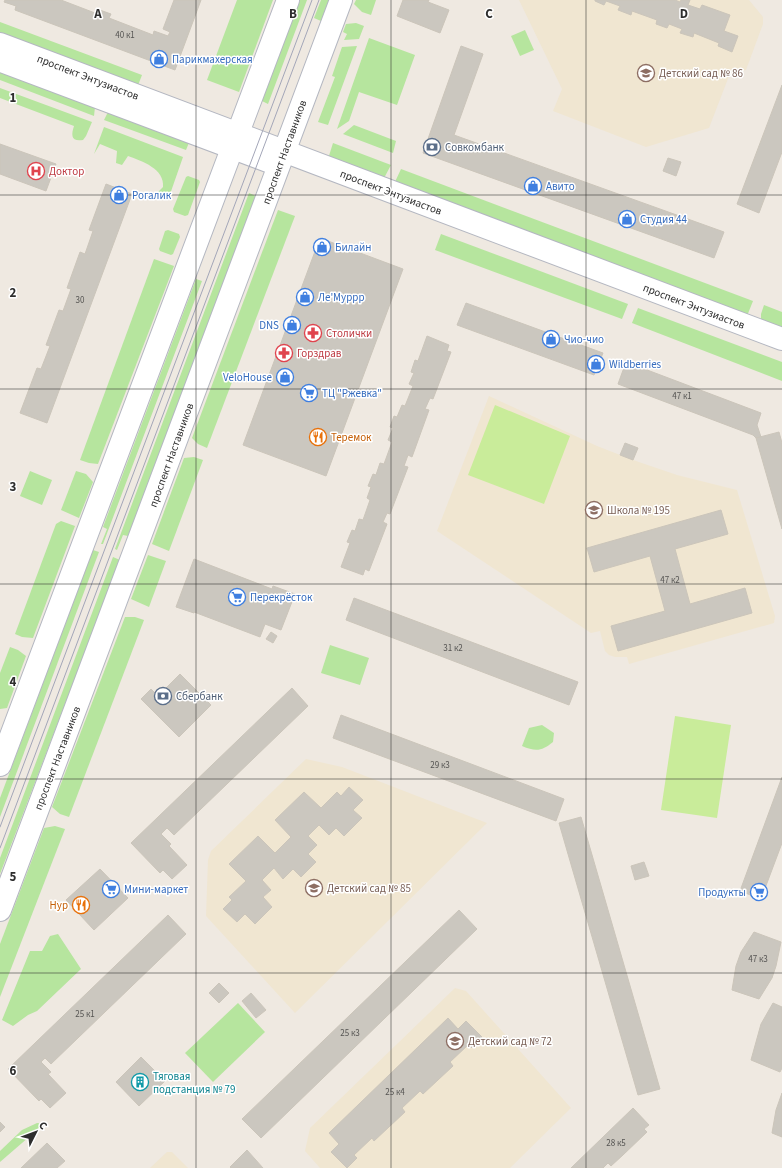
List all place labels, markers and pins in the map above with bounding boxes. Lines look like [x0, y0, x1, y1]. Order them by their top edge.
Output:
shop icon: Парикмахерская [149, 49, 169, 69]
place label: Парикмахерская [172, 52, 253, 67]
school or university icon: Детский сад № 86 [636, 63, 656, 83]
place label: Детский сад № 86 [659, 66, 743, 81]
bank icon: Совкомбанк [422, 137, 442, 157]
place label: Совкомбанк [445, 140, 505, 155]
hospital icon: Доктор [26, 161, 46, 181]
place label: Доктор [49, 164, 84, 179]
shop icon: Авито [523, 176, 543, 196]
place label: Авито [546, 179, 575, 194]
shop icon: Рогалик [109, 185, 129, 205]
place label: Рогалик [132, 188, 172, 203]
shop icon: Студия 44 [617, 209, 637, 229]
place label: Студия 44 [640, 212, 688, 227]
shop icon: Билайн [312, 237, 332, 257]
place label: Билайн [335, 240, 371, 255]
shop icon: Ле'Муррр [295, 287, 315, 307]
place label: Ле'Муррр [318, 290, 365, 305]
shop icon: DNS [282, 315, 302, 335]
place label: DNS [259, 318, 279, 333]
pharmacy icon: Столички [303, 323, 323, 343]
place label: Столички [326, 326, 372, 341]
shop icon: Чио-чио [541, 329, 561, 349]
place label: Чио-чио [564, 332, 604, 347]
pharmacy icon: Горздрав [274, 343, 294, 363]
place label: Горздрав [297, 346, 342, 361]
shop icon: Wildberries [586, 354, 606, 374]
place label: Wildberries [609, 357, 662, 372]
shop icon: VeloHouse [275, 367, 295, 387]
place label: VeloHouse [223, 370, 273, 385]
supermarket icon: ТЦ "Ржевка" [299, 383, 319, 403]
place label: ТЦ "Ржевка" [322, 386, 382, 401]
restaurant icon: Теремок [308, 427, 328, 447]
place label: Теремок [331, 430, 372, 445]
school or university icon: Школа № 195 [584, 500, 604, 520]
place label: Школа № 195 [607, 503, 670, 518]
supermarket icon: Перекрёсток [227, 587, 247, 607]
place label: Перекрёсток [250, 590, 313, 605]
bank icon: Сбербанк [153, 686, 173, 706]
place label: Сбербанк [176, 689, 223, 704]
school or university icon: Детский сад № 85 [304, 878, 324, 898]
supermarket icon: Мини-маркет [101, 879, 121, 899]
place label: Детский сад № 85 [327, 881, 411, 896]
place label: Мини-маркет [124, 882, 188, 897]
supermarket icon: Продукты [749, 882, 769, 902]
place label: Продукты [698, 885, 746, 900]
restaurant icon: Нур [71, 895, 91, 915]
place label: Нур [50, 898, 68, 913]
school or university icon: Детский сад № 72 [445, 1031, 465, 1051]
place label: Детский сад № 72 [468, 1034, 552, 1049]
place label: Тяговая подстанция № 79 [153, 1069, 236, 1097]
building icon: Тяговая подстанция № 79 [130, 1072, 150, 1092]

